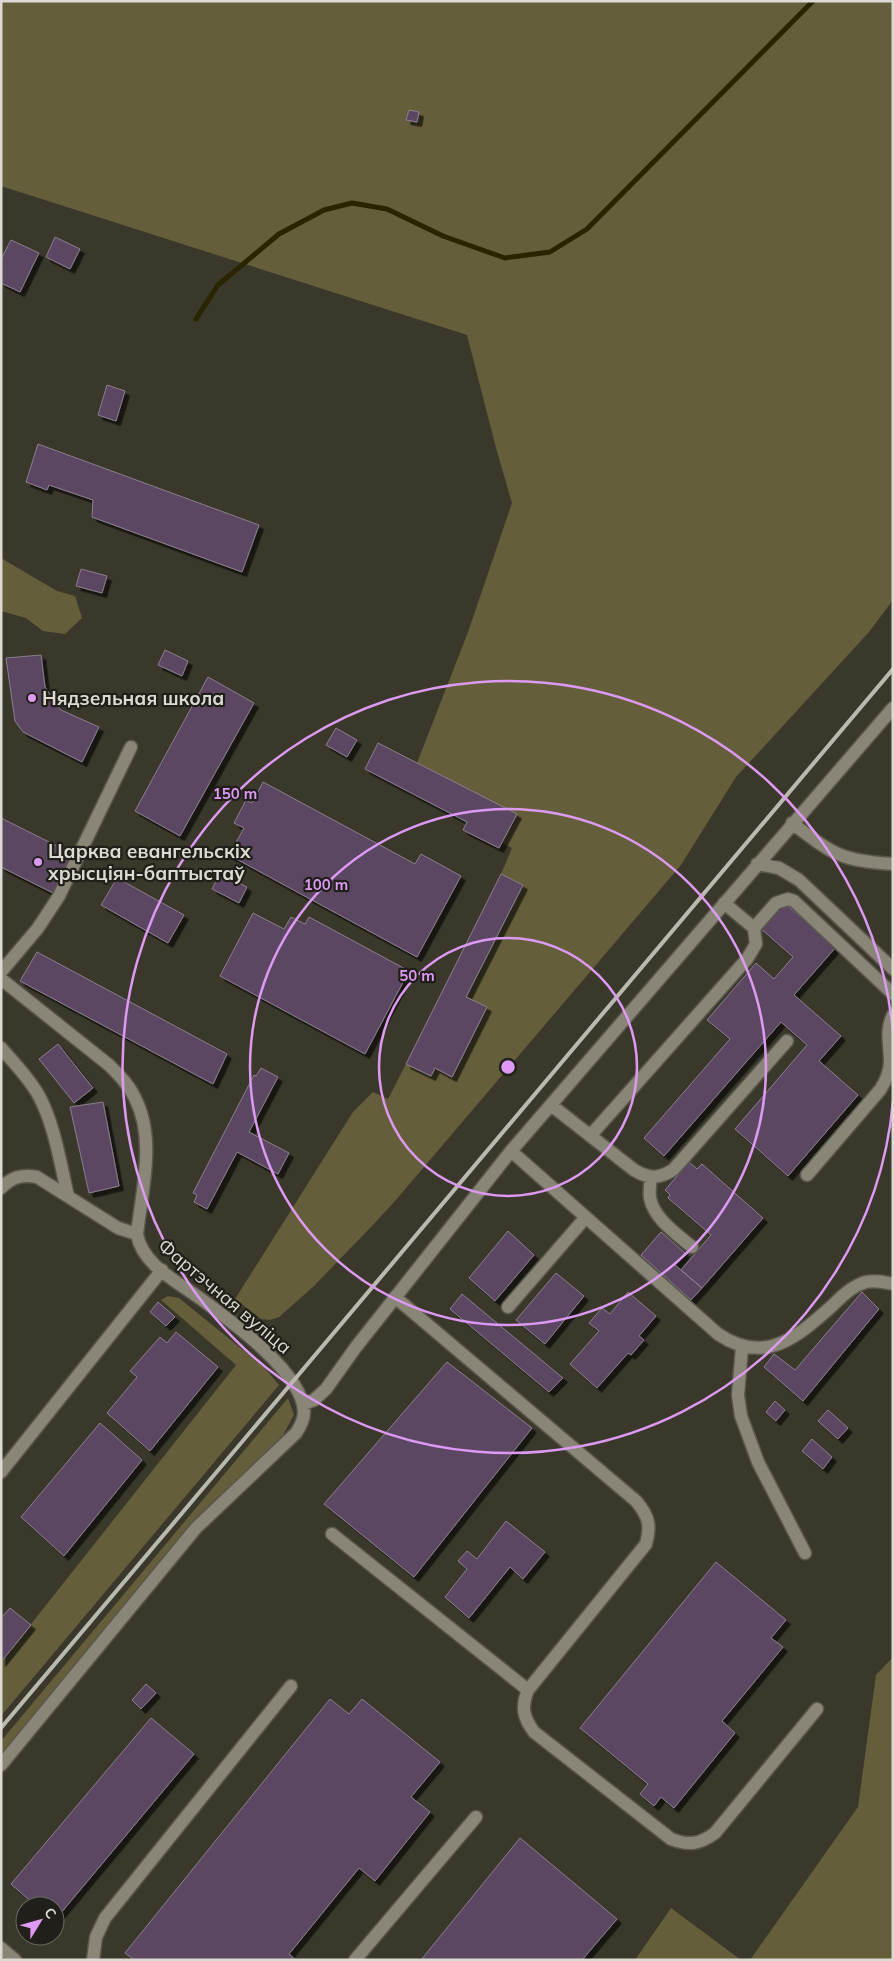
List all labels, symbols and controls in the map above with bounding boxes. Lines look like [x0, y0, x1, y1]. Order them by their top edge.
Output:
place label: Нядзельная школа [42, 686, 224, 710]
marker: Нядзельная школа [26, 692, 38, 704]
text: 150 m [213, 784, 257, 803]
place label: Царква евангельскіх хрысціян-баптыстаў [47, 839, 251, 885]
marker: Царква евангельскіх хрысціян-баптыстаў [32, 856, 44, 868]
text: 100 m [304, 875, 348, 894]
text: 50 m [399, 966, 435, 985]
centre of rings [499, 1058, 517, 1076]
street label: Фартэчная вуліца [153, 1233, 297, 1359]
north arrow [15, 1896, 65, 1946]
text: С [40, 1904, 60, 1922]

